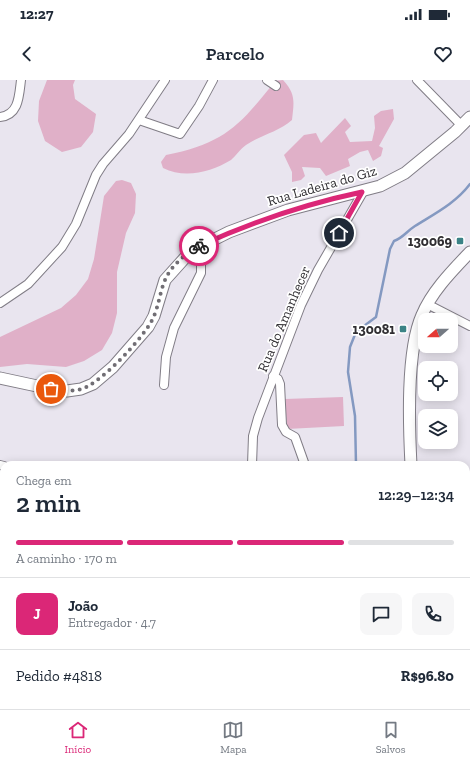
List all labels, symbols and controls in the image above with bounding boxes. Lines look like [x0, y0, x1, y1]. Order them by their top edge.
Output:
text: 12:27 [20, 5, 53, 23]
icon: back [16, 43, 38, 65]
text: Parcelo [206, 43, 264, 65]
icon: heart [432, 43, 454, 65]
street label: Rua Ladeira do Giz [265, 162, 379, 210]
pin [322, 216, 356, 250]
icon: home [328, 222, 350, 244]
courier [179, 226, 219, 266]
place label: 130069 [408, 233, 452, 250]
icon: bike [188, 235, 210, 257]
marker: 130069 [455, 236, 465, 246]
street label: Rua do Amanhecer [254, 263, 314, 374]
north arrow [418, 313, 458, 353]
map controls [418, 313, 458, 449]
place label: 130081 [353, 321, 395, 338]
marker: 130081 [398, 324, 408, 334]
button: locate [418, 361, 458, 401]
pin [34, 372, 68, 406]
icon: bag [40, 378, 62, 400]
button: layers [418, 409, 458, 449]
text: Chega em [16, 473, 71, 488]
text: 12:29–12:34 [378, 486, 454, 504]
text: 2 min [16, 487, 80, 519]
text: A caminho · 170 m [16, 551, 117, 566]
button: chat [360, 593, 402, 635]
button: phone [412, 593, 454, 635]
text: João [68, 597, 98, 615]
text: J [33, 605, 41, 623]
text: Entregador · 4.7 [68, 615, 156, 630]
text: Pedido #4818 [16, 667, 102, 685]
text: R$96.80 [401, 667, 454, 685]
tab: Início [65, 719, 91, 756]
tab: Mapa [220, 719, 247, 756]
tab: Salvos [376, 719, 405, 756]

